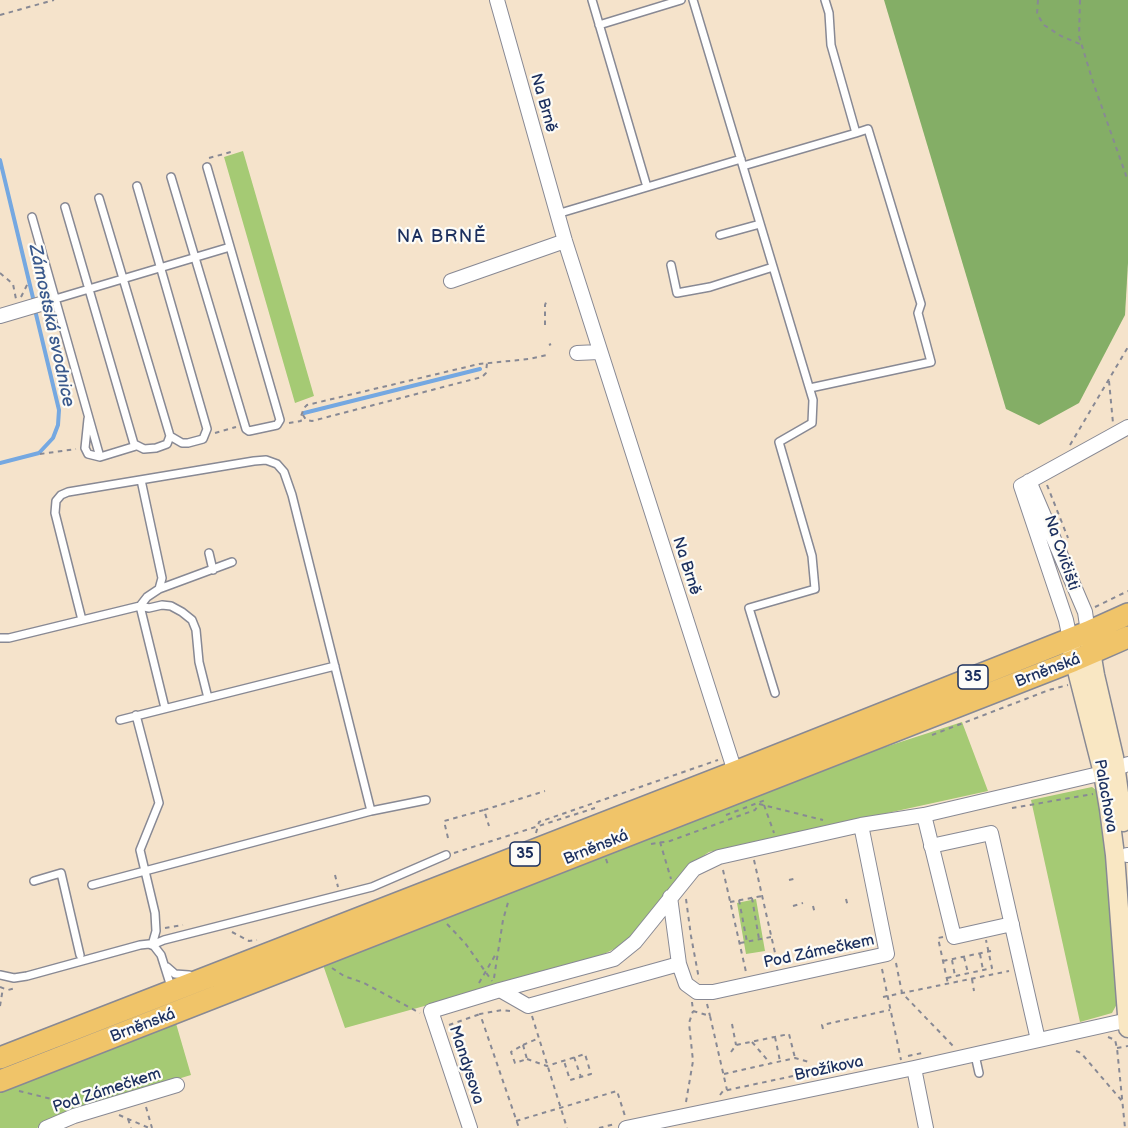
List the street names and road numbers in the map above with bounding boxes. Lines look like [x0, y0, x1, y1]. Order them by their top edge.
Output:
street label: Na Brně [525, 72, 561, 134]
street label: Na Cvičišti [1039, 513, 1083, 593]
street label: Na Brně [668, 534, 704, 598]
street label: Brněnská [1013, 650, 1083, 692]
road number: 35 [958, 665, 988, 689]
street label: Palachova [1089, 758, 1121, 834]
street label: Brněnská [561, 826, 631, 870]
road number: 35 [510, 842, 540, 866]
street label: Pod Zámečkem [762, 931, 876, 973]
street label: Brněnská [108, 1005, 178, 1047]
street label: Mandysova [444, 1023, 488, 1107]
street label: Brožíkova [793, 1052, 865, 1086]
street label: Pod Zámečkem [51, 1064, 163, 1118]

